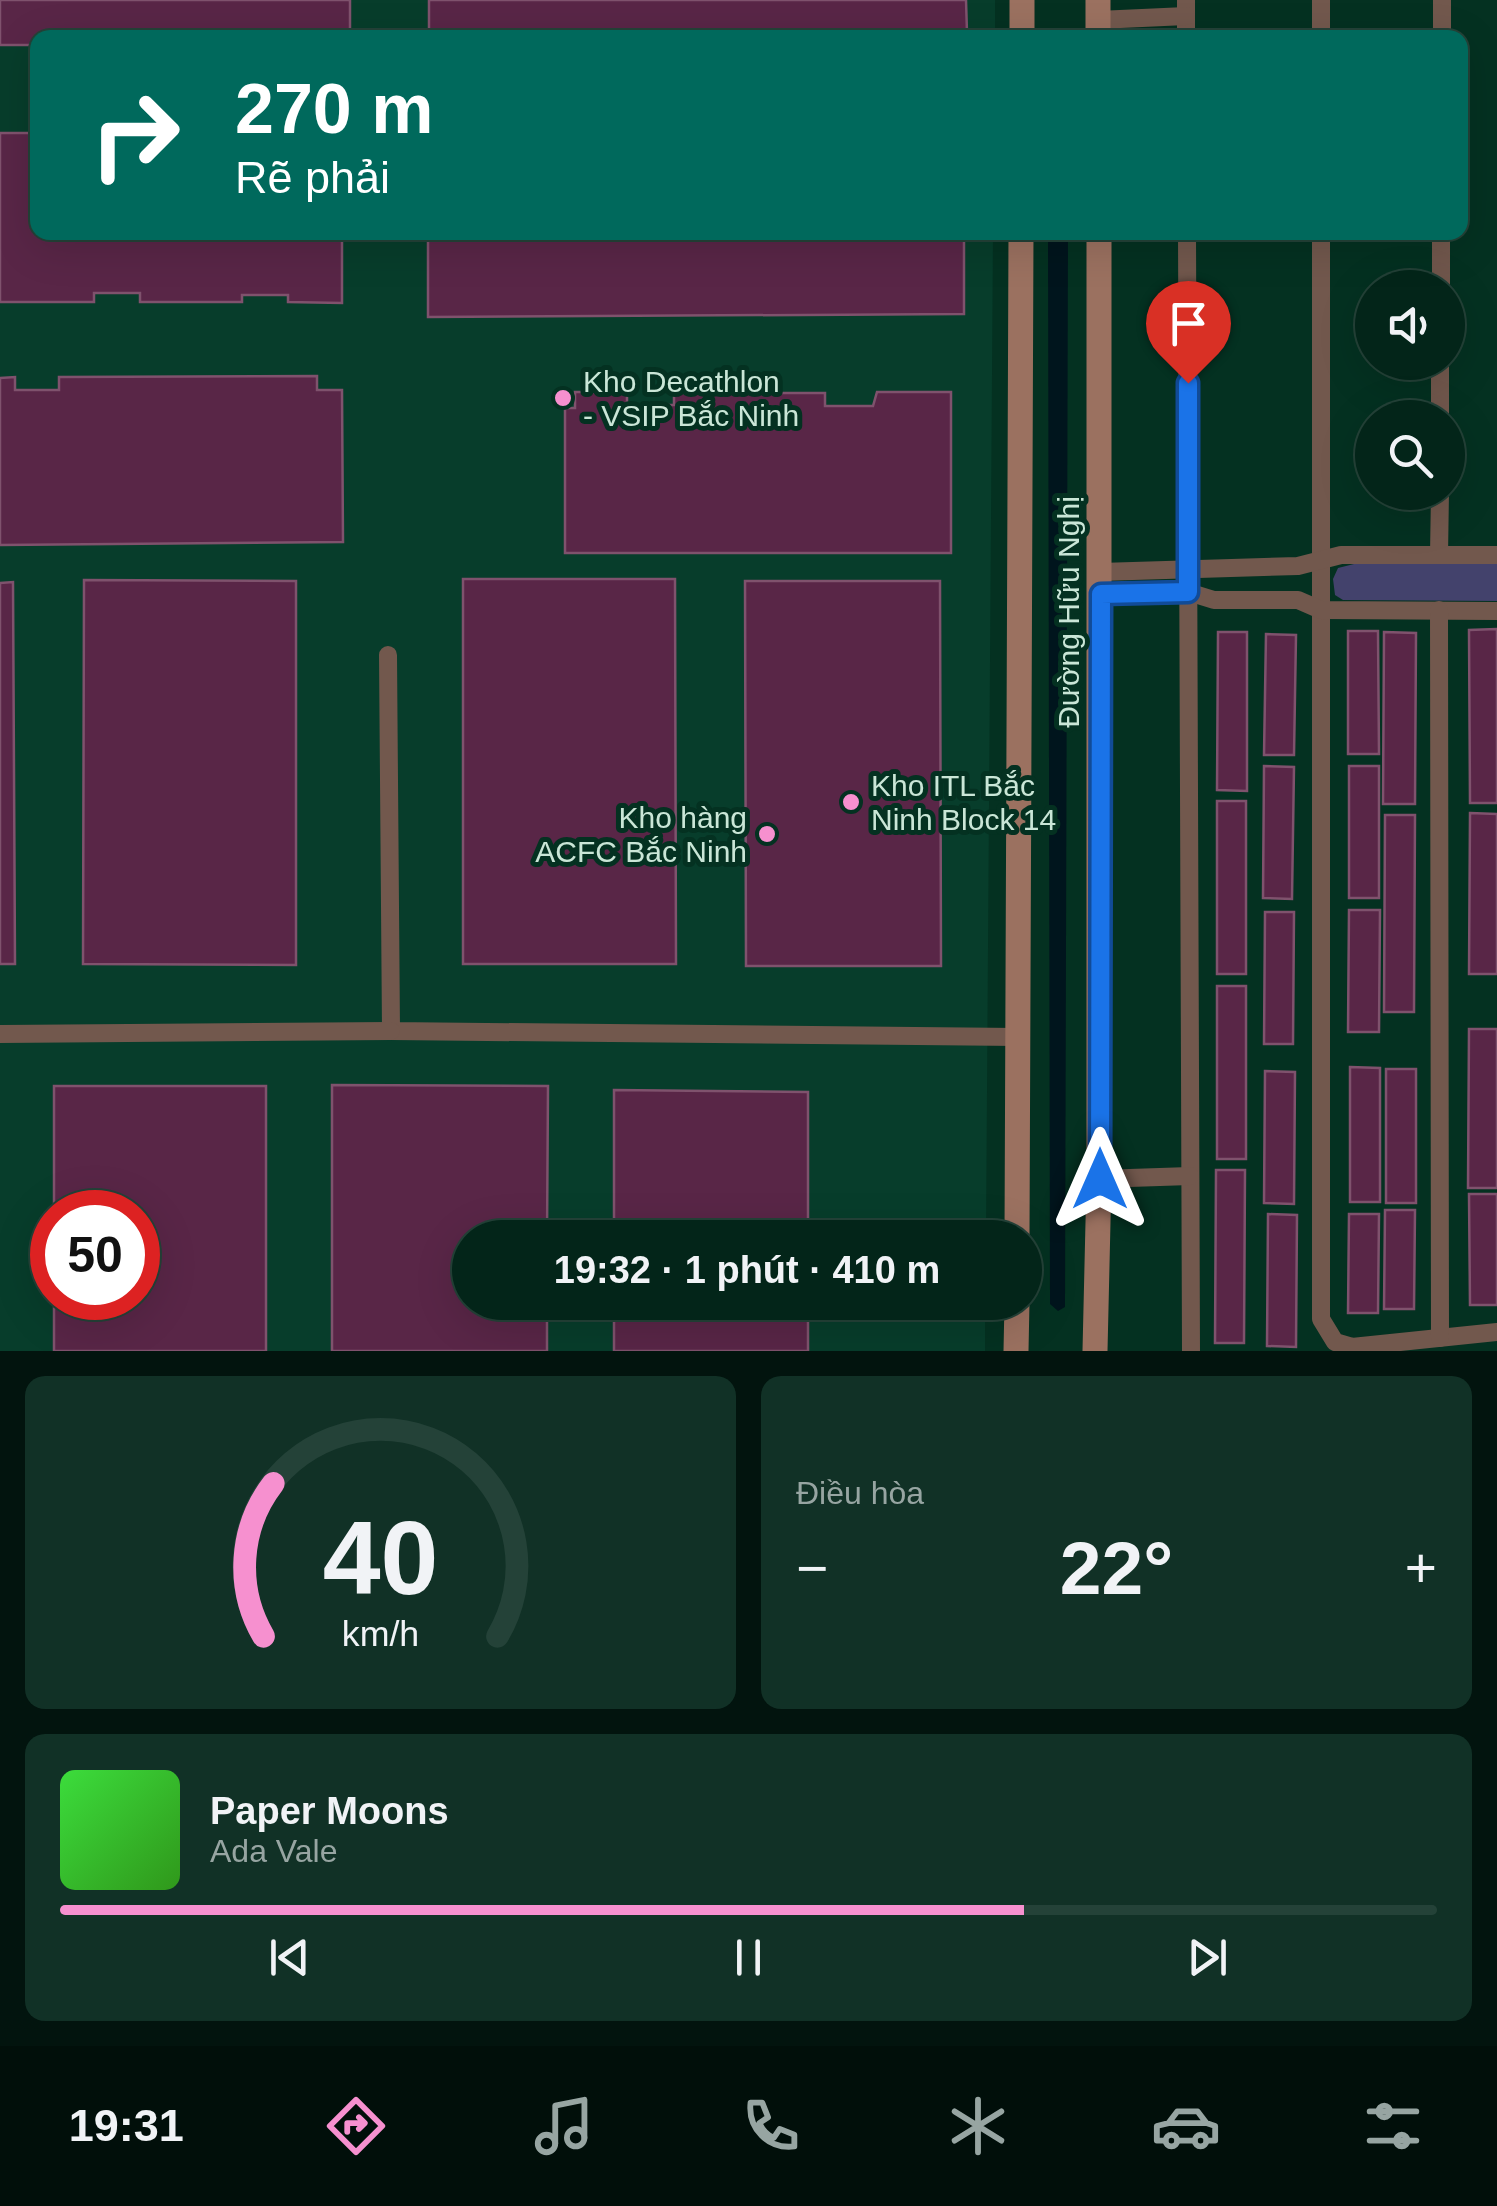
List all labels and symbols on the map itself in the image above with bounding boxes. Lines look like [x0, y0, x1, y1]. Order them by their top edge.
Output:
pin [1146, 281, 1231, 384]
place label: Kho Decathlon - VSIP Bắc Ninh [583, 365, 799, 432]
marker: Kho Decathlon - VSIP Bắc Ninh [552, 387, 574, 409]
street label: Đường Hữu Nghị [1052, 496, 1085, 728]
place label: Kho ITL Bắc Ninh Block 14 [871, 769, 1056, 836]
marker: Kho ITL Bắc Ninh Block 14 [840, 791, 862, 813]
place label: Kho hàng ACFC Bắc Ninh [535, 801, 747, 868]
marker: Kho hàng ACFC Bắc Ninh [756, 823, 778, 845]
position arrow [1048, 1127, 1152, 1231]
speed limit sign: 50 [30, 1190, 160, 1320]

